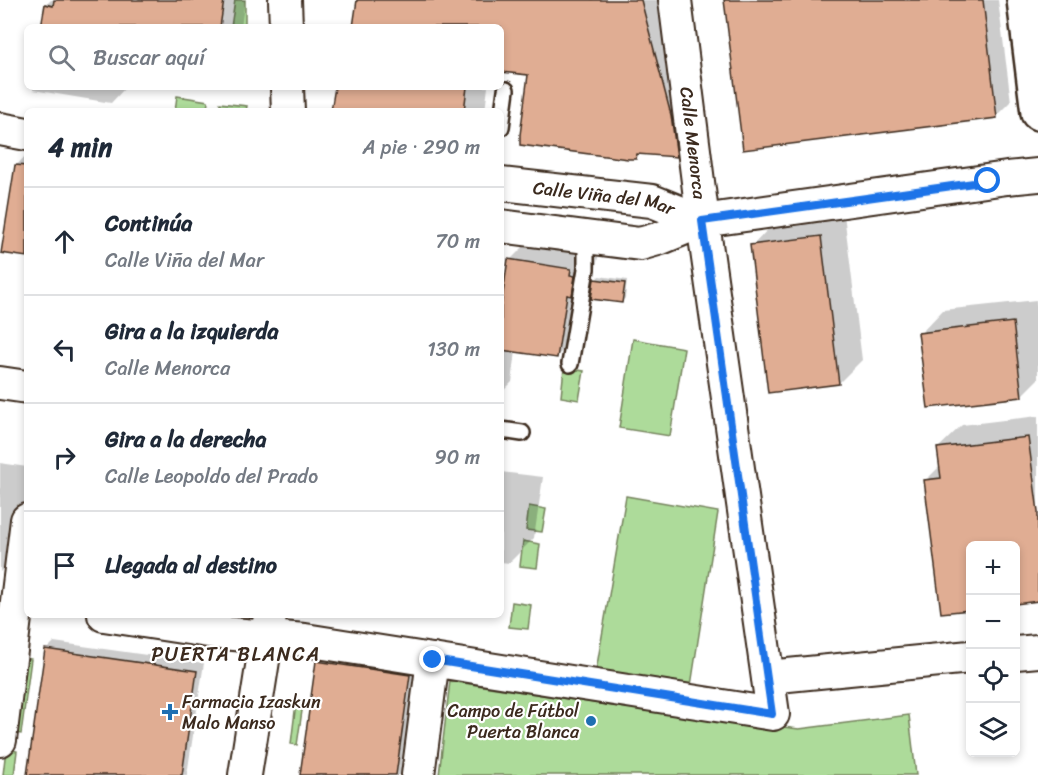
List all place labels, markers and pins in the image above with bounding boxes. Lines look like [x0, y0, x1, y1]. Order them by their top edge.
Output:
place label: Farmacia Izaskun Malo Manso [182, 686, 321, 739]
place label: Campo de Fútbol Puerta Blanca [448, 695, 580, 748]
marker: Farmacia Izaskun Malo Manso [163, 705, 177, 719]
marker: Campo de Fútbol Puerta Blanca [584, 714, 598, 728]

